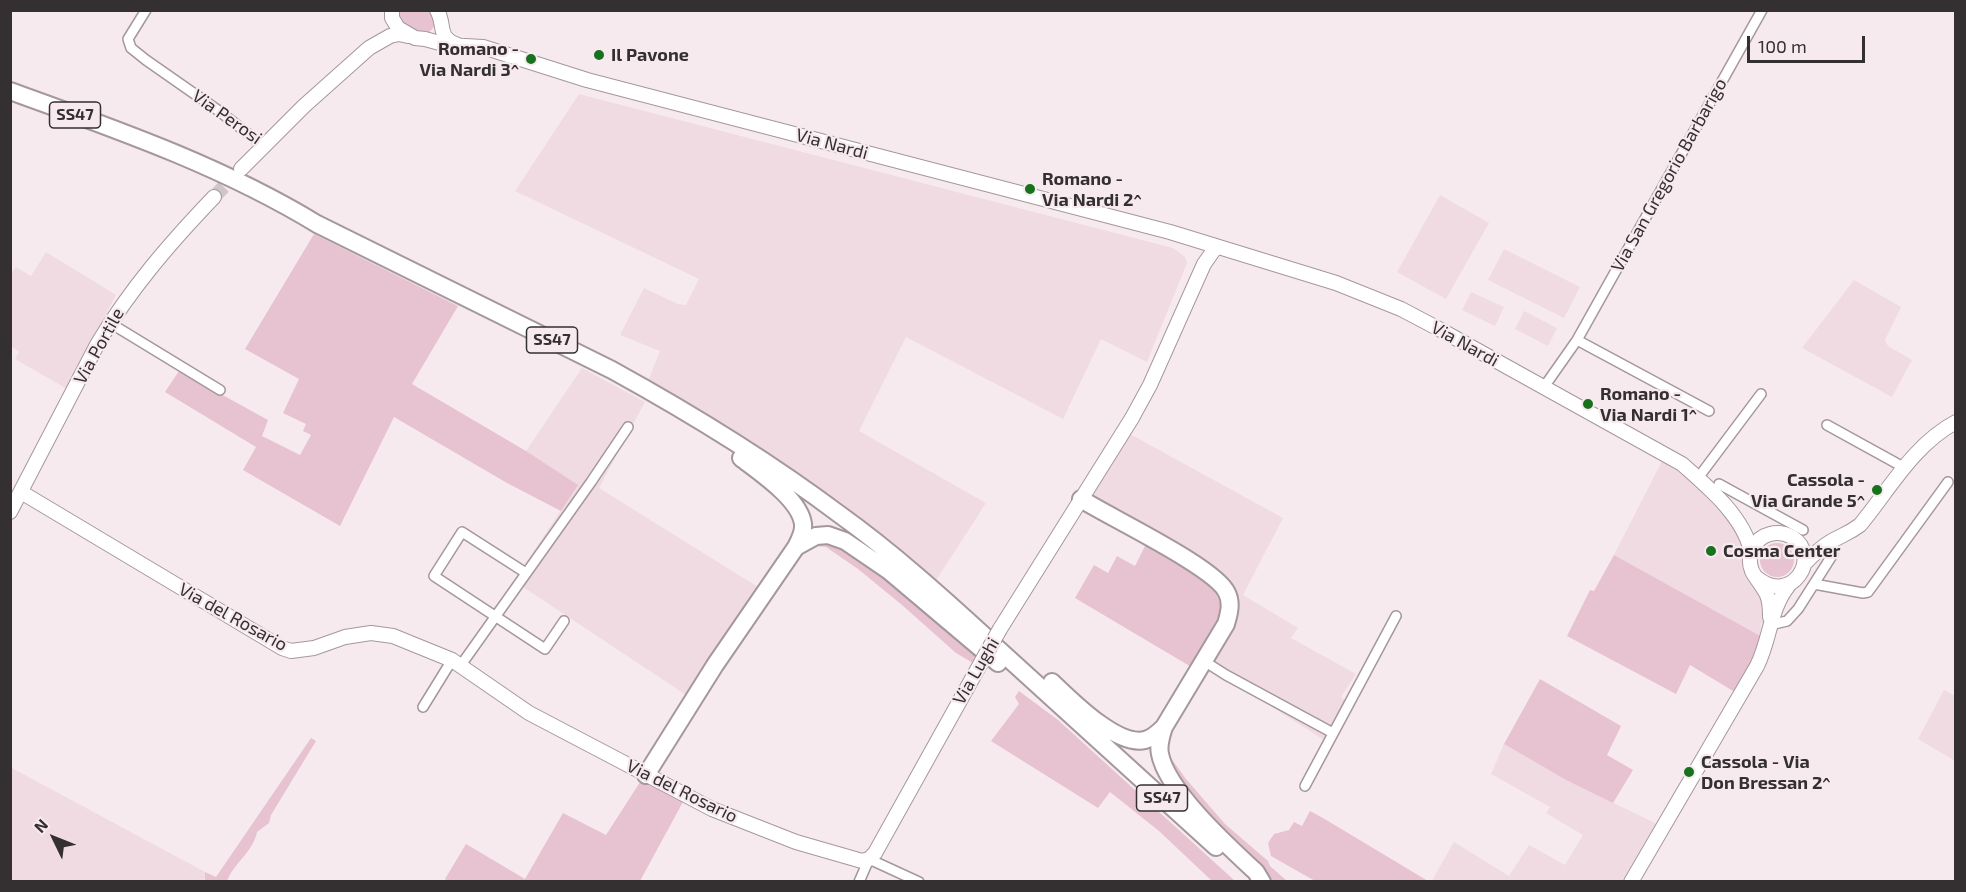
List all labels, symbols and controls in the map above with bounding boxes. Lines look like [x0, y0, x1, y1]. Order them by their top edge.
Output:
scale bar [1750, 24, 1868, 62]
text: 100 m [1758, 35, 1807, 57]
place label: Romano - Via Nardi 3^ [419, 38, 519, 80]
place label: Il Pavone [611, 44, 689, 66]
marker: Il Pavone [592, 48, 606, 62]
marker: Romano - Via Nardi 3^ [524, 52, 538, 66]
street label: Via San Gregorio Barbarigo [1607, 74, 1731, 276]
street label: Via Perosi [188, 85, 266, 149]
road number: SS47 [50, 102, 100, 128]
street label: Via Nardi [794, 124, 870, 164]
place label: Romano - Via Nardi 2^ [1042, 168, 1142, 210]
marker: Romano - Via Nardi 2^ [1023, 182, 1037, 196]
street label: Via Portile [69, 304, 129, 388]
street label: Via Nardi [1428, 317, 1502, 371]
road number: SS47 [526, 327, 578, 353]
place label: Romano - Via Nardi 1^ [1600, 383, 1697, 426]
marker: Romano - Via Nardi 1^ [1581, 397, 1595, 411]
place label: Cassola - Via Grande 5^ [1751, 469, 1865, 512]
marker: Cassola - Via Grande 5^ [1870, 483, 1884, 497]
place label: Cosma Center [1723, 540, 1841, 562]
marker: Cosma Center [1704, 544, 1718, 558]
street label: Via del Rosario [175, 578, 291, 656]
street label: Via Lughi [948, 634, 1004, 708]
place label: Cassola - Via Don Bressan 2^ [1701, 751, 1831, 794]
street label: Via del Rosario [623, 755, 741, 827]
marker: Cassola - Via Don Bressan 2^ [1682, 765, 1696, 779]
road number: SS47 [1136, 785, 1188, 811]
north arrow [24, 808, 84, 868]
text: N [30, 815, 51, 836]

